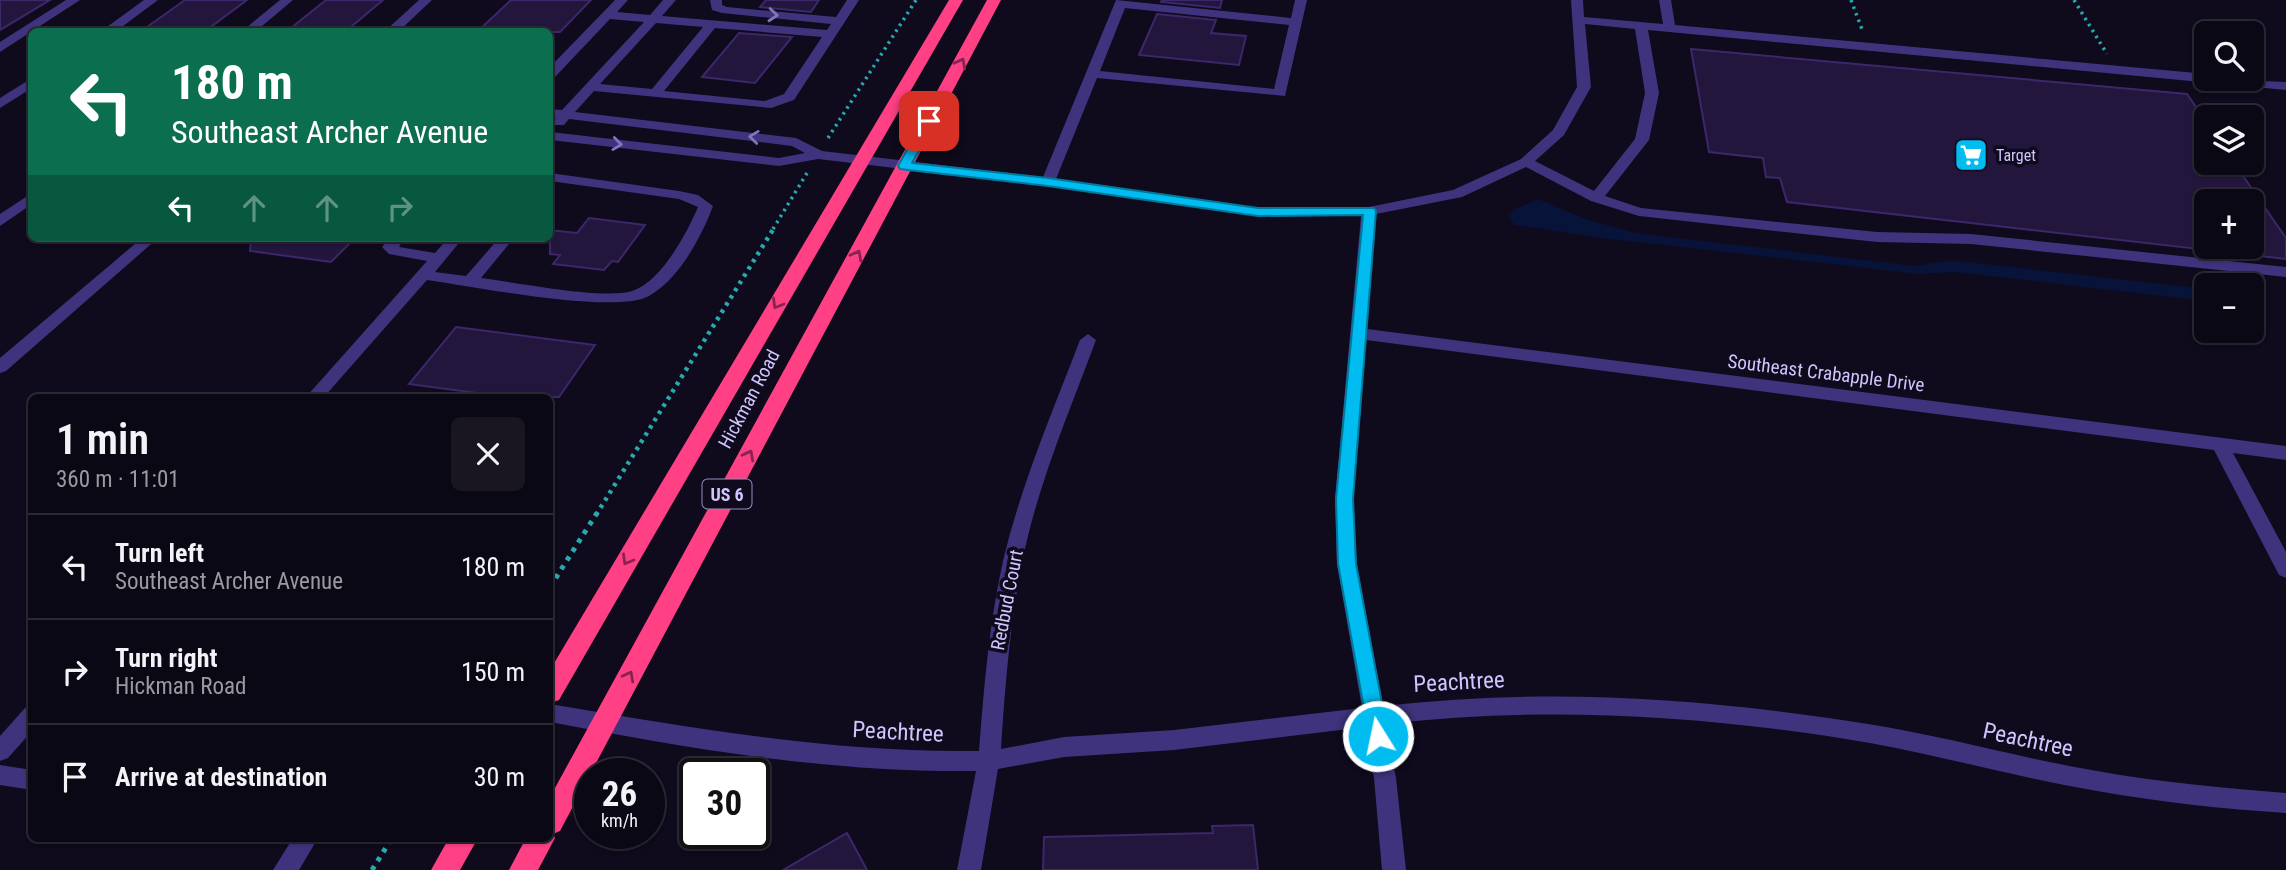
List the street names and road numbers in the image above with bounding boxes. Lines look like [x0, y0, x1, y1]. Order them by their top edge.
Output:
street label: Hickman Road [713, 346, 785, 452]
street label: Southeast Crabapple Drive [1726, 350, 1926, 396]
road number: US 6 [702, 480, 752, 508]
street label: Redbud Court [986, 548, 1028, 652]
street label: Peachtree [1413, 666, 1505, 698]
street label: Peachtree [852, 716, 944, 748]
street label: Peachtree [1981, 717, 2075, 763]

